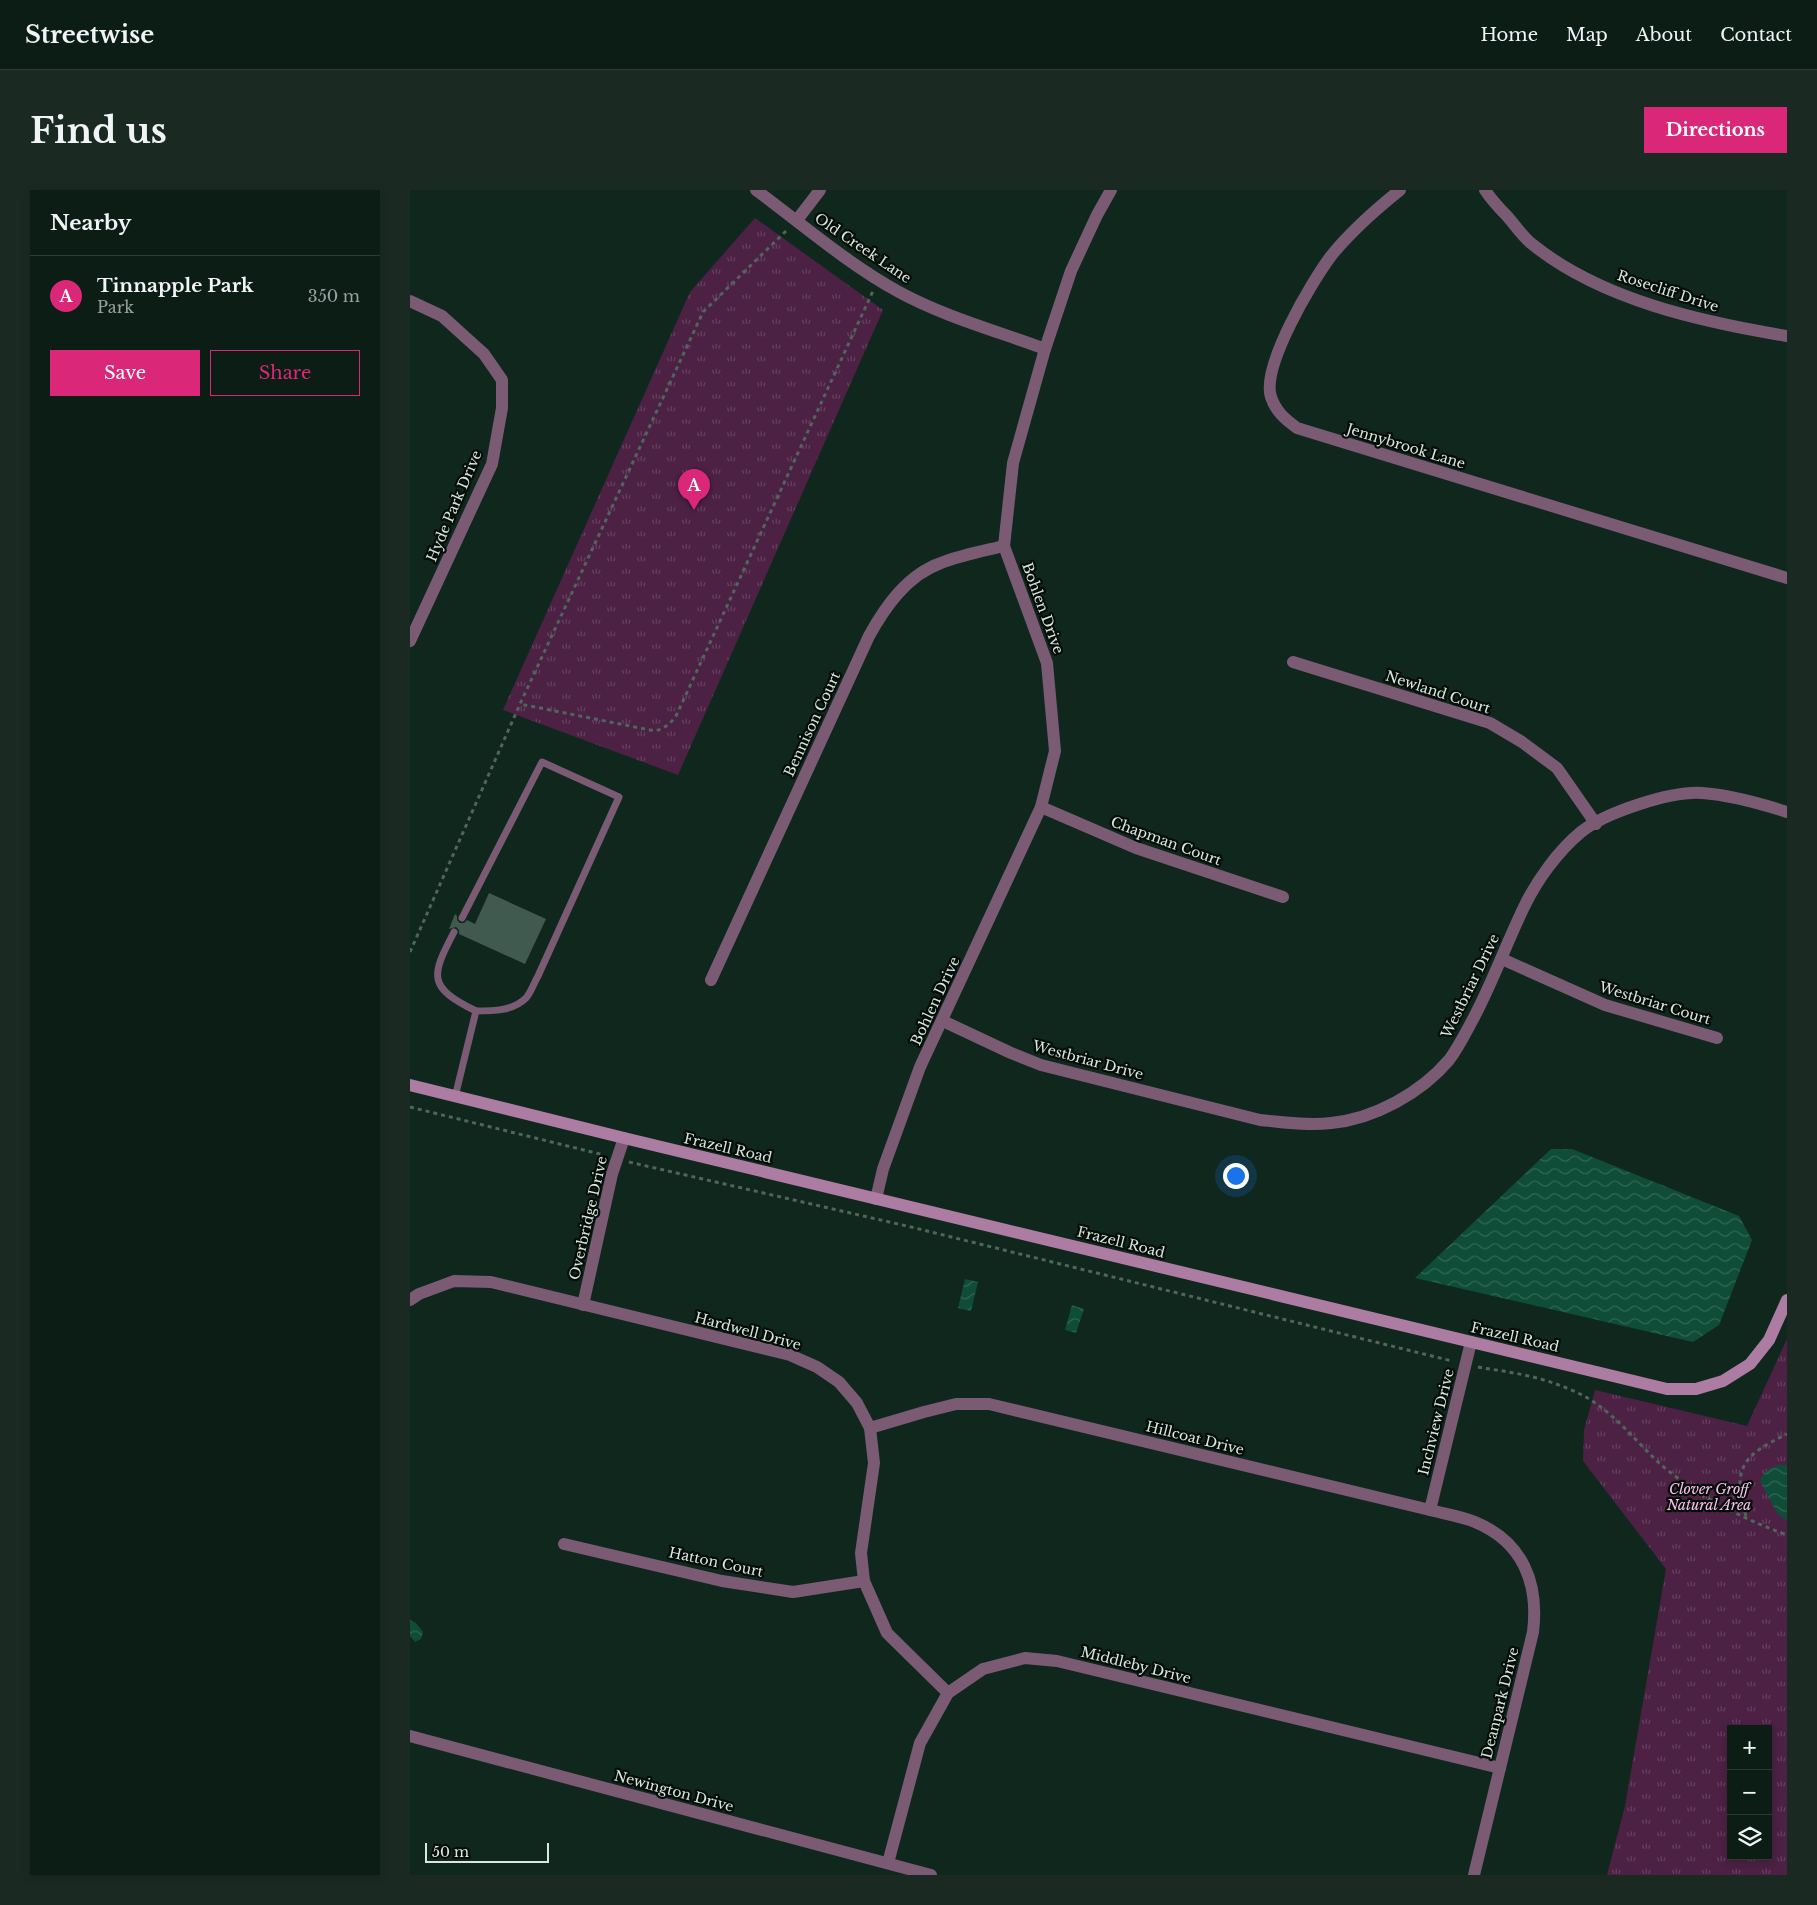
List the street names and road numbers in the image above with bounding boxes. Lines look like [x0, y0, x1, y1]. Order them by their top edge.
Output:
street label: Old Creek Lane [811, 209, 915, 287]
street label: Rosecliff Drive [1615, 266, 1721, 316]
street label: Jennybrook Lane [1343, 419, 1468, 473]
street label: Hyde Park Drive [422, 448, 486, 564]
street label: Bohlen Drive [1018, 560, 1068, 656]
street label: Newland Court [1383, 667, 1493, 718]
street label: Bennison Court [780, 668, 844, 779]
street label: Chapman Court [1108, 813, 1224, 870]
street label: Westbriar Drive [1437, 931, 1503, 1042]
street label: Bohlen Drive [907, 954, 963, 1048]
street label: Westbriar Court [1596, 977, 1714, 1029]
street label: Westbriar Drive [1030, 1036, 1145, 1083]
street label: Frazell Road [682, 1129, 774, 1167]
street label: Overbridge Drive [565, 1154, 611, 1282]
street label: Frazell Road [1075, 1222, 1167, 1262]
street label: Hardwell Drive [693, 1308, 803, 1354]
street label: Frazell Road [1469, 1318, 1561, 1356]
street label: Inchview Drive [1414, 1367, 1458, 1477]
street label: Hillcoat Drive [1144, 1417, 1246, 1459]
street label: Hatton Court [667, 1543, 765, 1581]
street label: Middleby Drive [1079, 1643, 1193, 1687]
street label: Deanpark Drive [1477, 1645, 1523, 1761]
street label: Newington Drive [612, 1766, 736, 1816]

